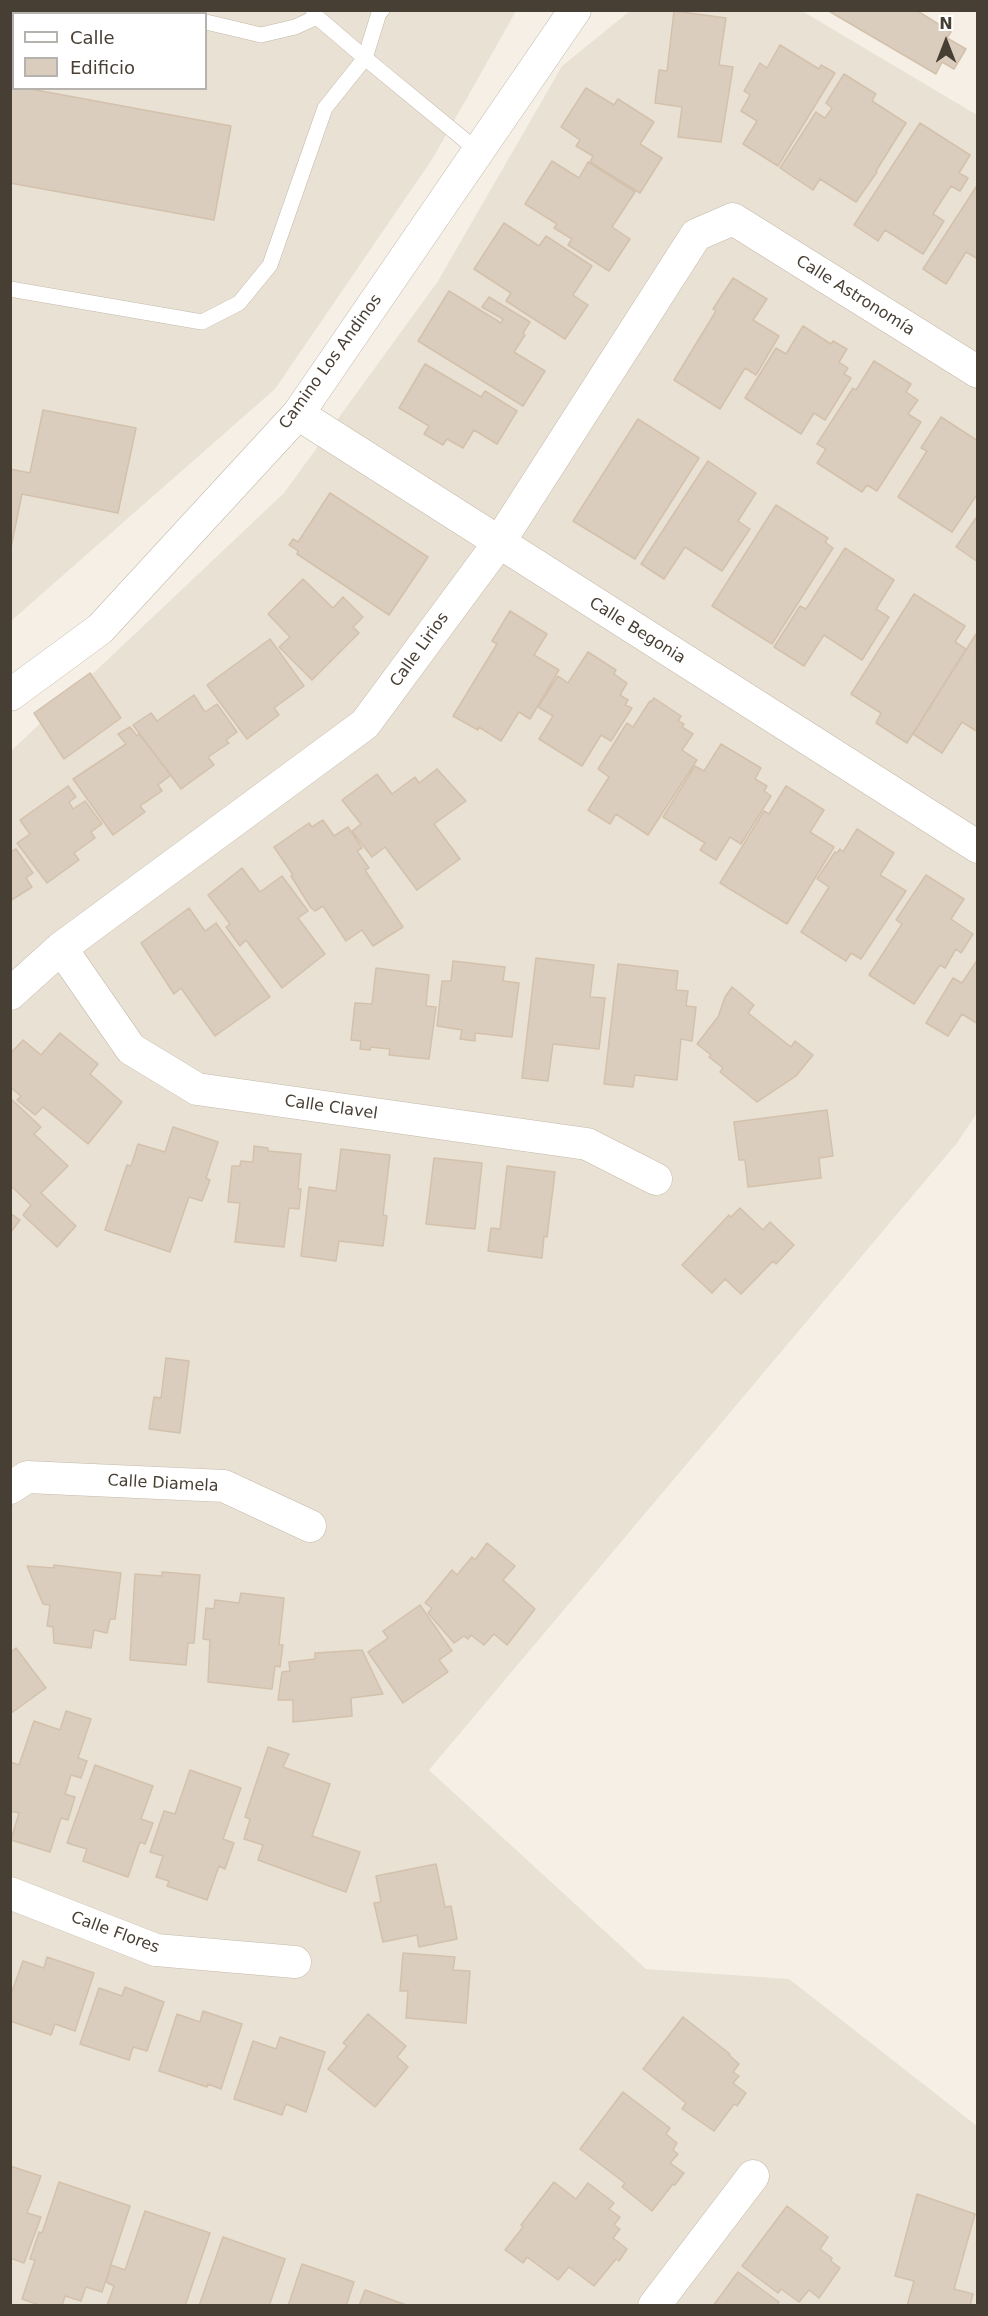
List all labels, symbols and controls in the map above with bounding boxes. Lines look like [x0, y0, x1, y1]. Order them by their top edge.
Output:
legend [12, 12, 207, 90]
north arrow [916, 12, 976, 72]
text: N [939, 14, 953, 33]
text: Calle [70, 27, 115, 48]
text: Edificio [70, 57, 135, 78]
street label: Calle Astronomía [792, 252, 918, 340]
street label: Camino Los Andinos [276, 291, 386, 433]
street label: Calle Begonia [585, 594, 689, 668]
street label: Calle Lirios [387, 609, 453, 691]
street label: Calle Clavel [283, 1092, 379, 1124]
street label: Calle Diamela [107, 1472, 219, 1496]
street label: Calle Flores [68, 1908, 162, 1958]

